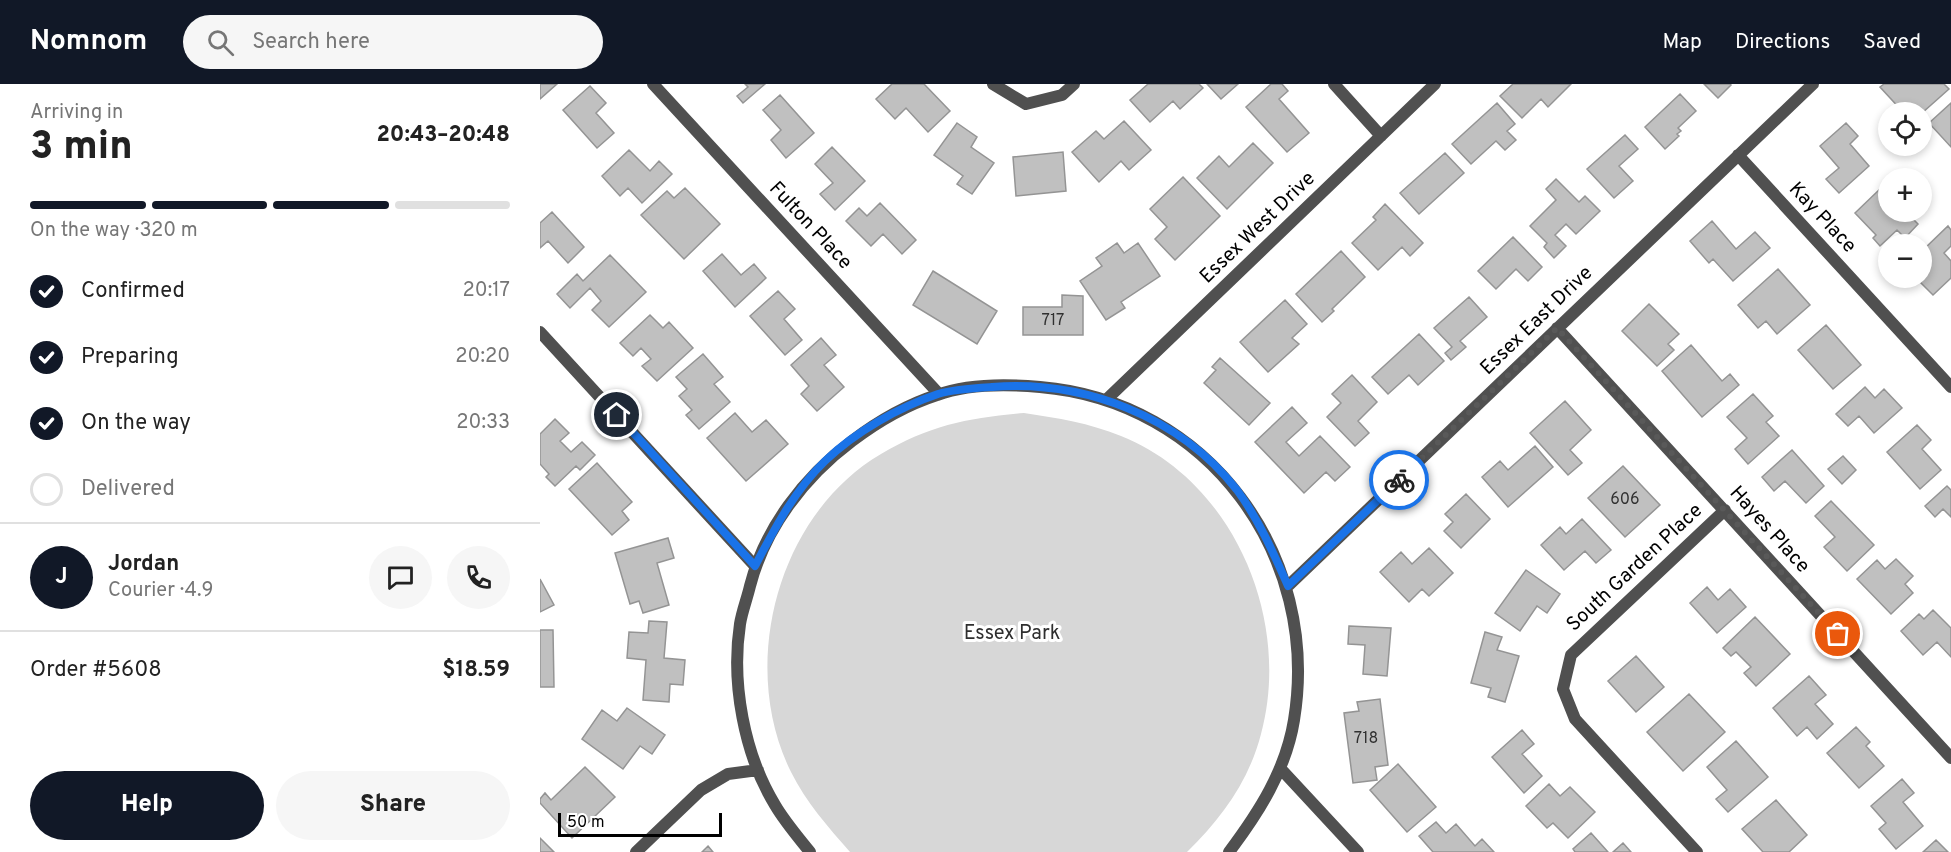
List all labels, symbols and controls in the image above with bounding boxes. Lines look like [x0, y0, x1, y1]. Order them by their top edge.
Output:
search box [183, 15, 603, 69]
text: Nomnom [30, 24, 147, 60]
icon: search [204, 26, 237, 59]
text: Search here [252, 29, 370, 56]
text: Map [1662, 29, 1702, 56]
text: Directions [1735, 29, 1830, 56]
text: Saved [1863, 29, 1921, 56]
text: Arriving in [30, 100, 123, 126]
map controls [1878, 102, 1932, 288]
button: locate [1878, 102, 1932, 156]
text: 20:43–20:48 [376, 122, 510, 149]
text: 3 min [30, 124, 133, 173]
street label: Essex West Drive [1195, 166, 1321, 290]
button: + [1878, 168, 1932, 222]
street label: Fulton Place [763, 177, 857, 275]
street label: Kay Place [1782, 177, 1862, 259]
text: On the way · 320 m [30, 218, 198, 244]
button: − [1878, 234, 1932, 288]
street label: Essex East Drive [1475, 261, 1599, 381]
icon: check [30, 275, 63, 308]
text: Confirmed [81, 278, 185, 305]
text: 20:17 [463, 278, 510, 304]
house number: 717 [1042, 311, 1064, 331]
icon: check [30, 341, 63, 374]
text: Preparing [81, 344, 179, 371]
text: 20:20 [455, 344, 510, 370]
pin [591, 389, 642, 440]
icon: home [600, 398, 633, 431]
icon: check [30, 407, 63, 440]
text: On the way [81, 410, 191, 437]
text: 20:33 [456, 410, 510, 436]
courier [1369, 450, 1429, 510]
icon: bike [1383, 464, 1416, 497]
text: Delivered [81, 476, 175, 503]
street label: Hayes Place [1723, 481, 1815, 579]
house number: 606 [1610, 490, 1640, 510]
street label: South Garden Place [1562, 498, 1708, 638]
button: chat [369, 546, 432, 609]
button: phone [447, 546, 510, 609]
text: Jordan [108, 551, 179, 578]
text: J [55, 564, 68, 591]
text: Courier · 4.9 [108, 578, 213, 604]
pin [1812, 608, 1863, 659]
icon: bag [1821, 617, 1854, 650]
park label: Essex Park [964, 621, 1060, 647]
text: Order #5608 [30, 657, 162, 684]
text: $18.59 [442, 657, 510, 684]
house number: 718 [1354, 729, 1378, 749]
button: Help [30, 771, 264, 840]
button: Share [276, 771, 510, 840]
scale bar [558, 810, 722, 838]
text: 50 m [567, 813, 605, 833]

